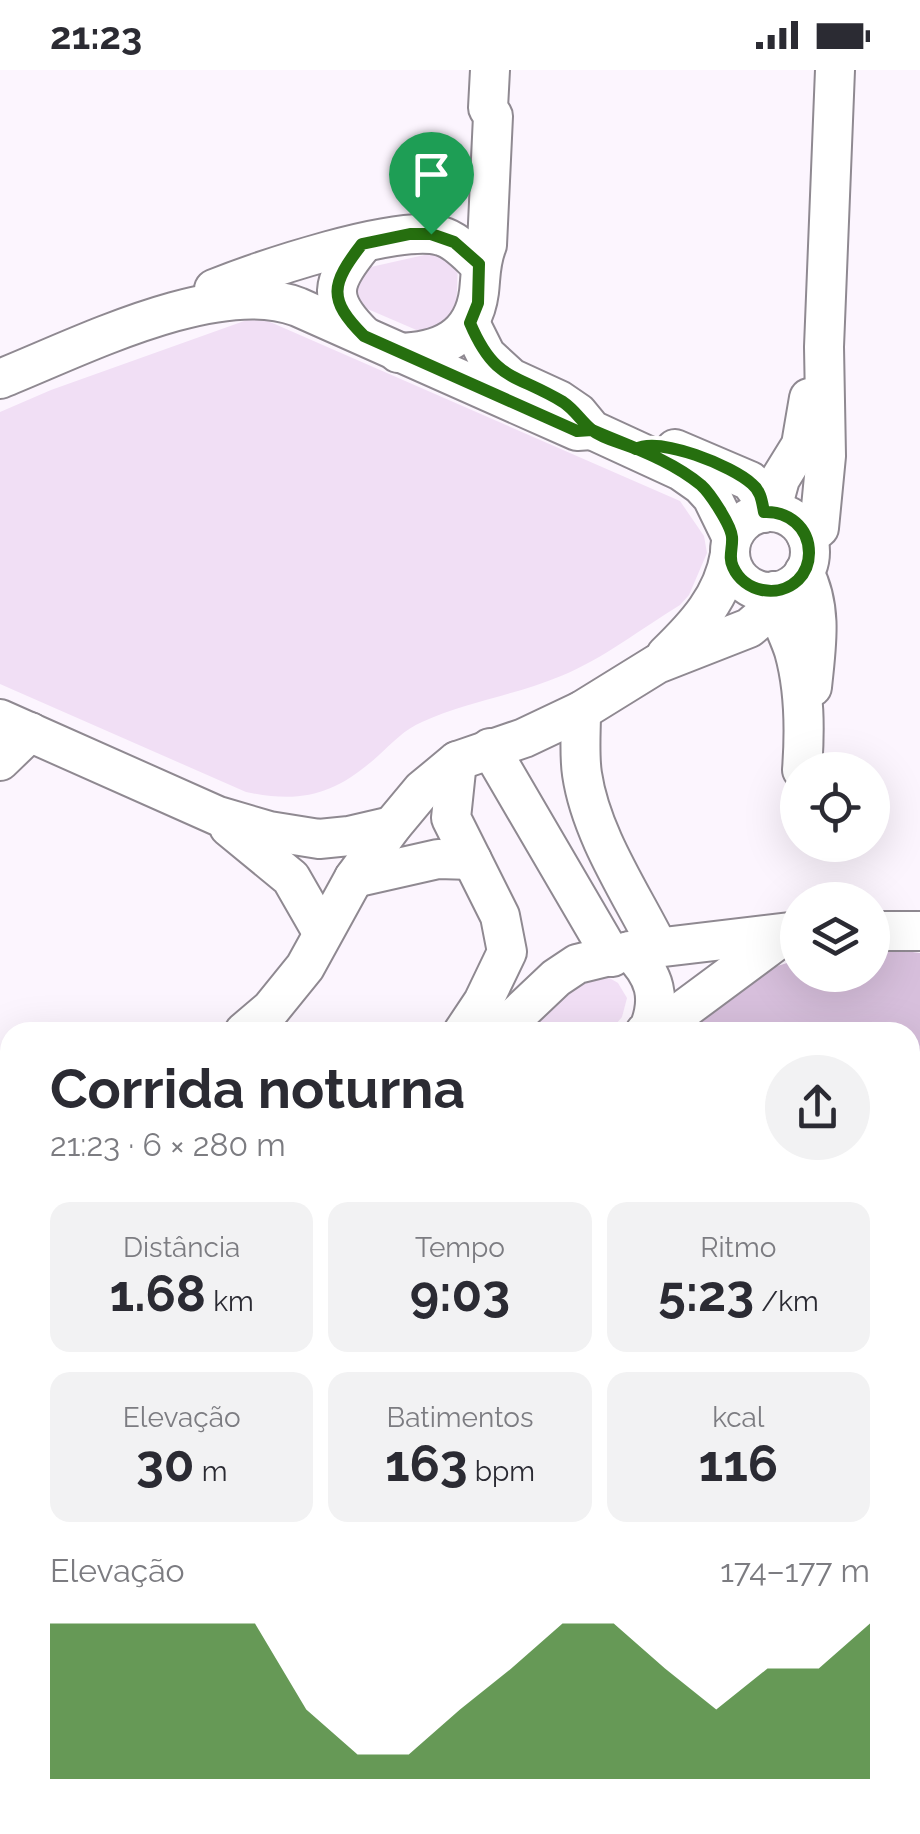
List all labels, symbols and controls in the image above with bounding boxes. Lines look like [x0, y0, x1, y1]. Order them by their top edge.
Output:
text: 21:23 [50, 13, 142, 58]
pin [389, 132, 474, 235]
icon: arrive [404, 147, 459, 202]
map controls [780, 752, 890, 992]
button: locate [780, 752, 890, 862]
button: layers [780, 882, 890, 992]
button: share [765, 1055, 870, 1160]
text: Corrida noturna [50, 1056, 465, 1121]
text: 21:23 · 6 × 280 m [50, 1126, 286, 1163]
text: Distância [123, 1231, 240, 1264]
text: Tempo [415, 1231, 505, 1264]
text: Ritmo [700, 1231, 776, 1264]
text: 1.68 [110, 1264, 206, 1323]
text: 9:03 [410, 1264, 510, 1323]
text: 5:23 [658, 1264, 754, 1323]
text: km [206, 1285, 254, 1318]
text: /km [754, 1285, 819, 1318]
text: Elevação [123, 1401, 241, 1434]
text: Batimentos [387, 1401, 533, 1434]
text: kcal [712, 1401, 765, 1434]
text: 30 [136, 1434, 195, 1493]
text: 163 [385, 1434, 468, 1493]
text: 116 [698, 1434, 778, 1493]
text: m [195, 1455, 227, 1488]
text: bpm [468, 1455, 535, 1488]
text: Elevação [50, 1552, 185, 1589]
text: 174–177 m [720, 1552, 870, 1589]

